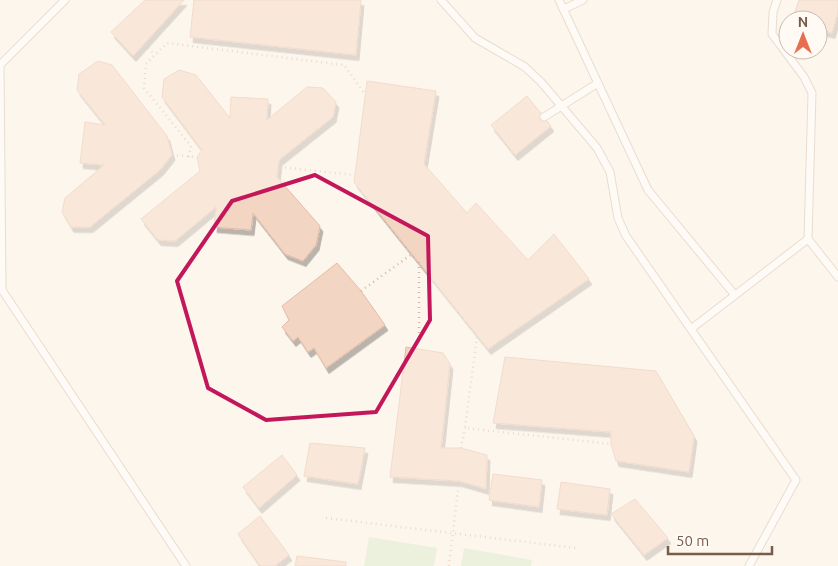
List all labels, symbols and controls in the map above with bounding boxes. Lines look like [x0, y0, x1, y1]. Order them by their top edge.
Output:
north arrow [778, 10, 828, 60]
text: N [798, 14, 808, 30]
scale bar [668, 524, 772, 556]
text: 50 m [676, 532, 709, 549]

